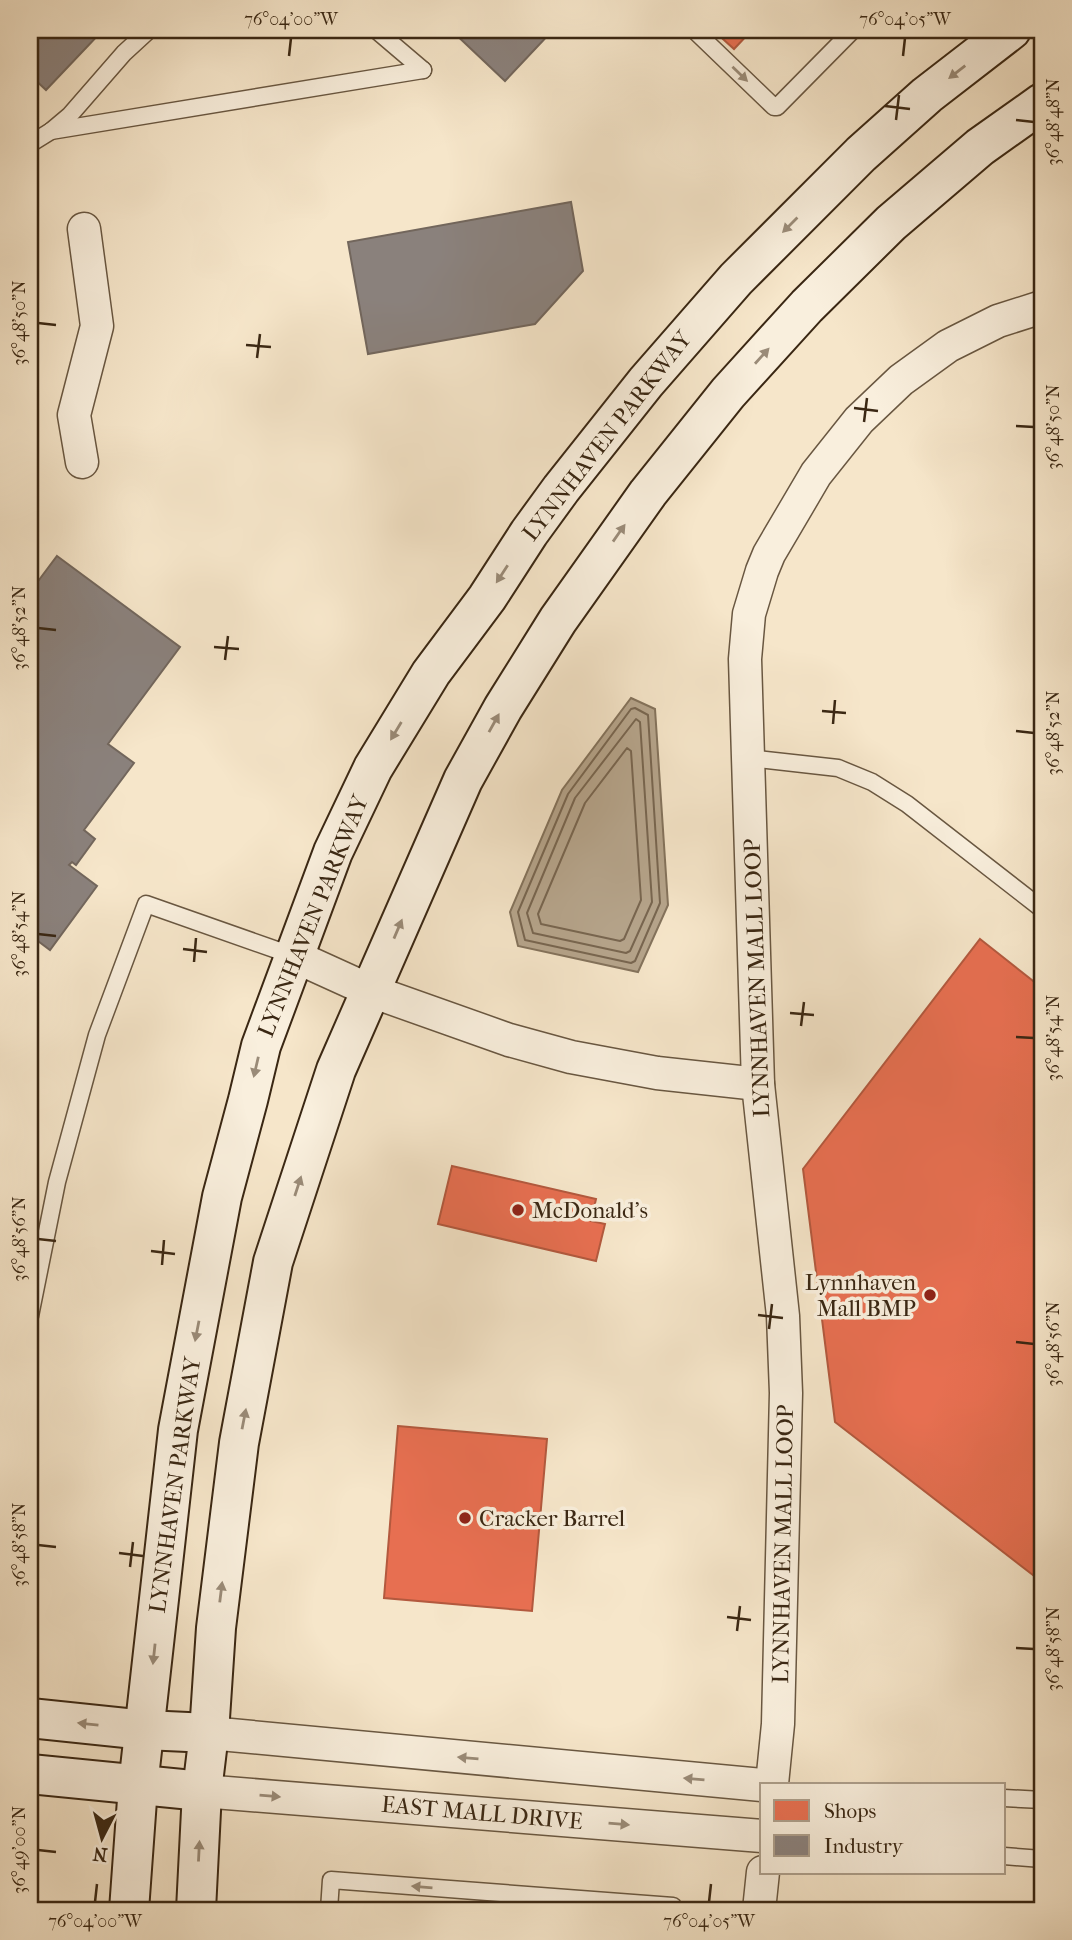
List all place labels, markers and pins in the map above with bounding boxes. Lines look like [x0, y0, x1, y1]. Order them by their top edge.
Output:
place label: McDonald's [532, 1197, 648, 1224]
marker: McDonald's [510, 1202, 526, 1218]
place label: Lynnhaven Mall BMP [805, 1269, 917, 1322]
marker: Lynnhaven Mall BMP [922, 1287, 938, 1303]
place label: Cracker Barrel [479, 1505, 626, 1532]
marker: Cracker Barrel [457, 1510, 473, 1526]

